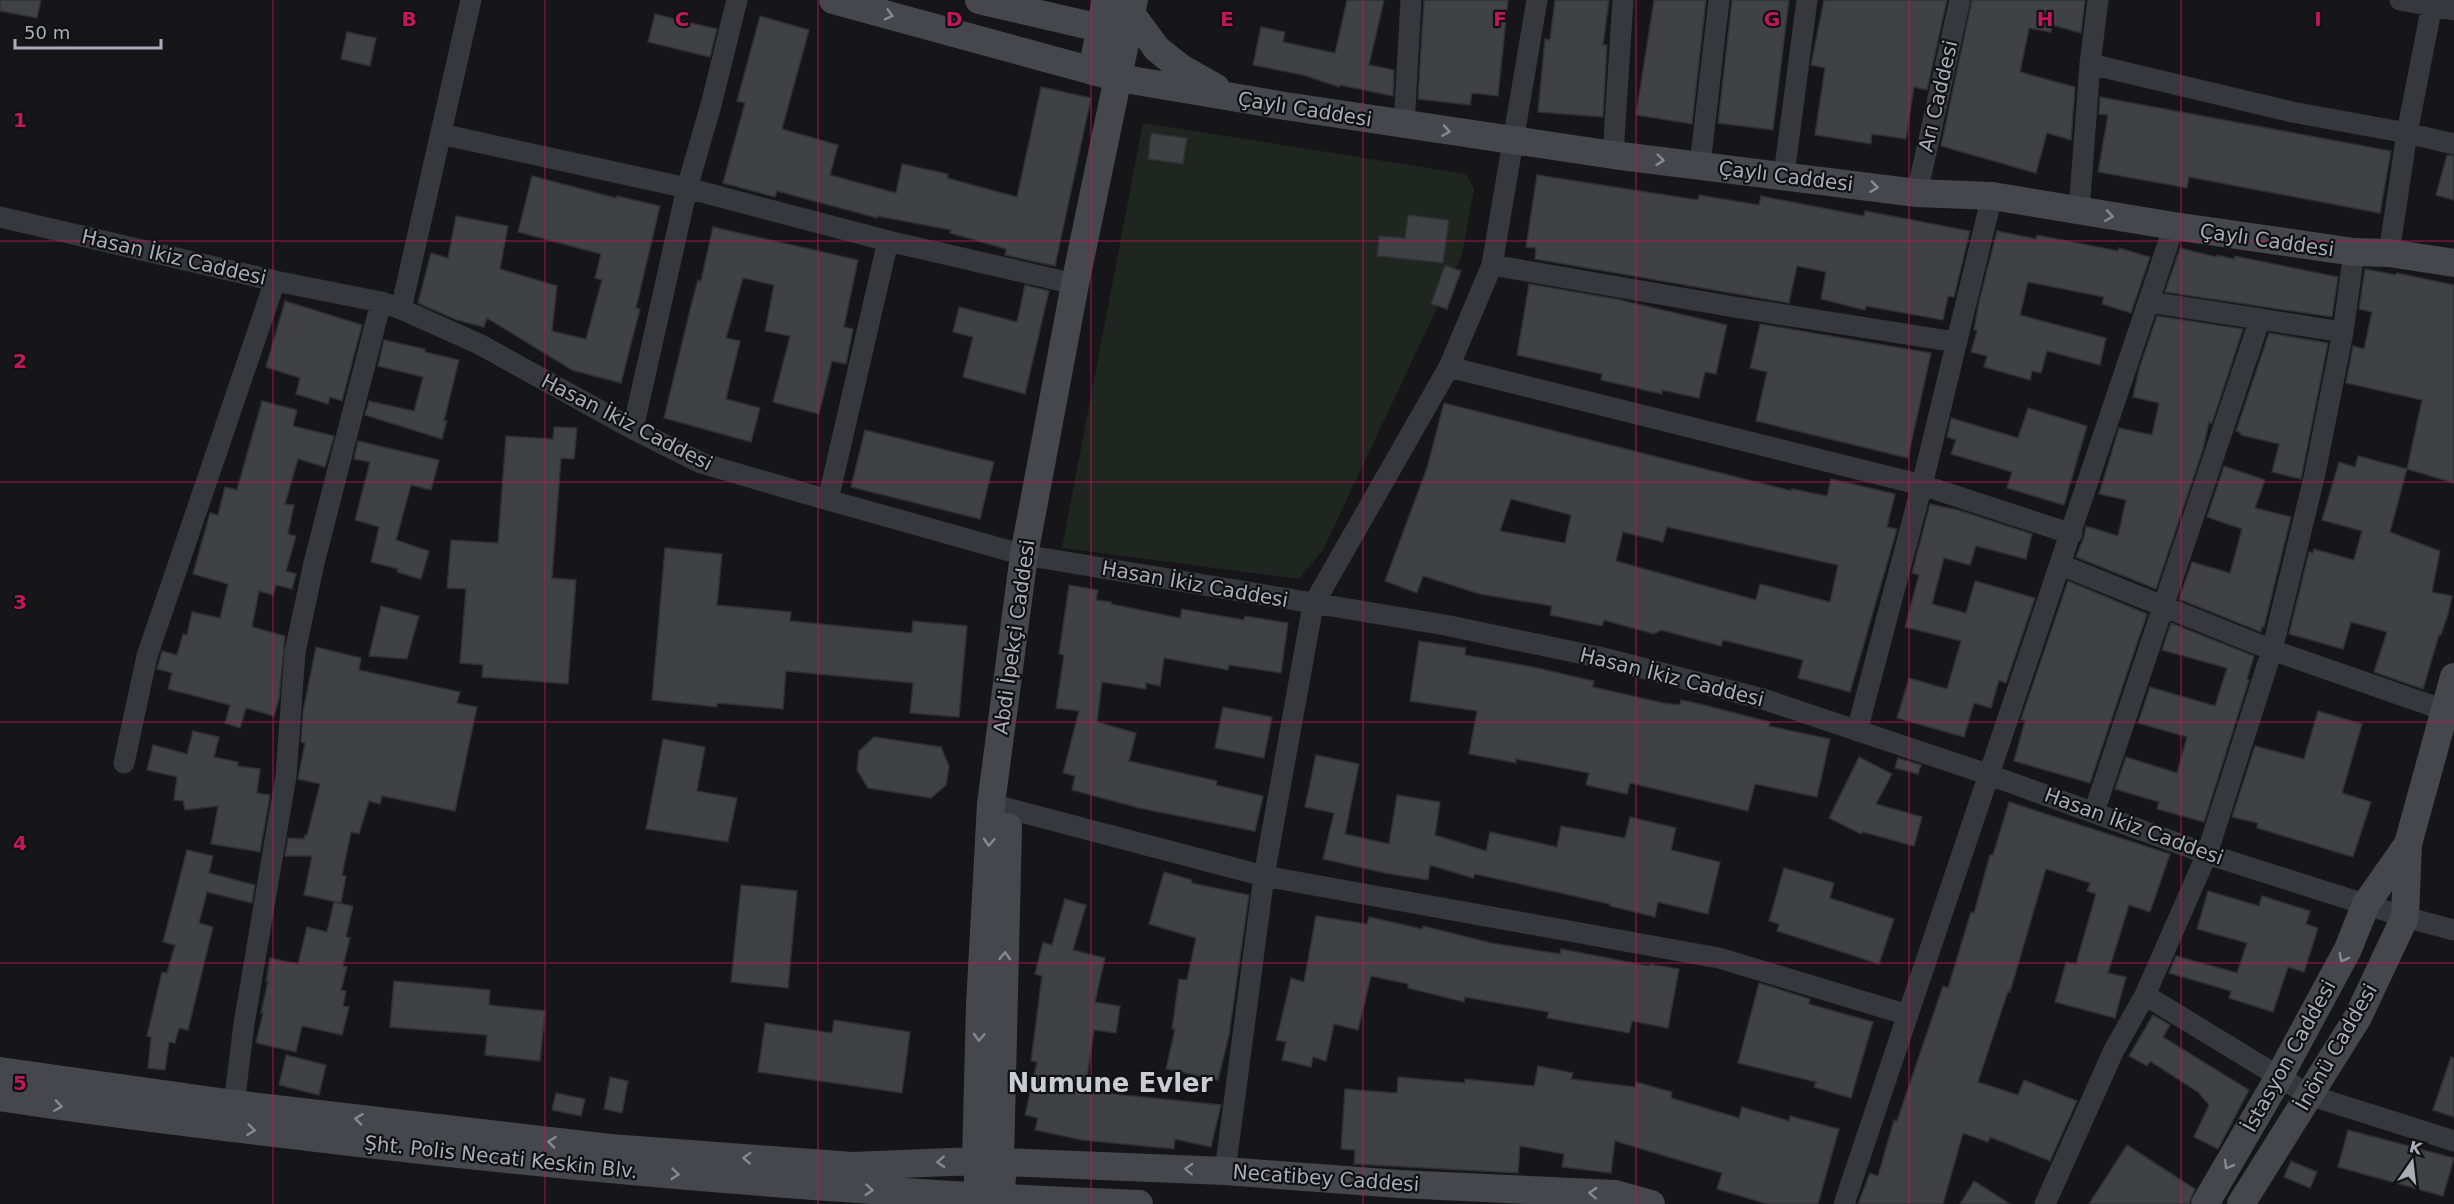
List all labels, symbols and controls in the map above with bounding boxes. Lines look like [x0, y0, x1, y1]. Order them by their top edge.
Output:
text: B [401, 7, 417, 31]
text: C [675, 7, 689, 31]
text: D [946, 7, 962, 31]
text: E [1220, 7, 1234, 31]
text: F [1493, 7, 1507, 31]
text: G [1764, 7, 1780, 31]
text: H [2037, 7, 2053, 31]
text: I [2314, 7, 2322, 31]
one-way arrow [884, 8, 894, 21]
scale bar [15, 12, 160, 50]
text: 50 m [24, 22, 70, 43]
street label: Arı Caddesi [1914, 38, 1962, 154]
street label: Çaylı Caddesi [1236, 87, 1374, 131]
text: 1 [13, 108, 27, 132]
one-way arrow [1442, 124, 1451, 136]
one-way arrow [1656, 153, 1665, 166]
street label: Çaylı Caddesi [1717, 156, 1855, 196]
one-way arrow [1870, 180, 1879, 193]
one-way arrow [2104, 209, 2114, 222]
street label: Çaylı Caddesi [2198, 219, 2336, 261]
street label: Hasan İkiz Caddesi [79, 224, 269, 290]
text: 2 [13, 349, 27, 373]
street label: Hasan İkiz Caddesi [537, 368, 717, 476]
street label: Abdi İpekçi Caddesi [988, 538, 1040, 736]
street label: Hasan İkiz Caddesi [1100, 556, 1290, 612]
text: 3 [13, 590, 27, 614]
street label: Hasan İkiz Caddesi [1578, 643, 1766, 711]
street label: Hasan İkiz Caddesi [2041, 782, 2227, 870]
text: 4 [13, 831, 27, 855]
one-way arrow [982, 838, 995, 847]
one-way arrow [999, 951, 1011, 960]
one-way arrow [2339, 952, 2350, 962]
street label: İstasyon Caddesi [2237, 976, 2341, 1136]
street label: İnönü Caddesi [2290, 979, 2382, 1115]
one-way arrow [973, 1033, 986, 1042]
district label: Numune Evler [1007, 1068, 1213, 1098]
text: 5 [13, 1071, 27, 1095]
one-way arrow [52, 1099, 62, 1112]
one-way arrow [354, 1113, 363, 1126]
one-way arrow [247, 1123, 256, 1136]
street label: Şht. Polis Necati Keskin Blv. [363, 1131, 639, 1183]
north arrow [2382, 1132, 2442, 1192]
one-way arrow [548, 1136, 557, 1148]
text: K [2407, 1137, 2424, 1159]
one-way arrow [742, 1152, 751, 1165]
one-way arrow [937, 1156, 946, 1169]
one-way arrow [2224, 1159, 2235, 1169]
street label: Necatibey Caddesi [1232, 1160, 1420, 1196]
one-way arrow [1185, 1163, 1194, 1176]
one-way arrow [670, 1167, 679, 1180]
one-way arrow [865, 1183, 874, 1196]
one-way arrow [1589, 1187, 1598, 1199]

